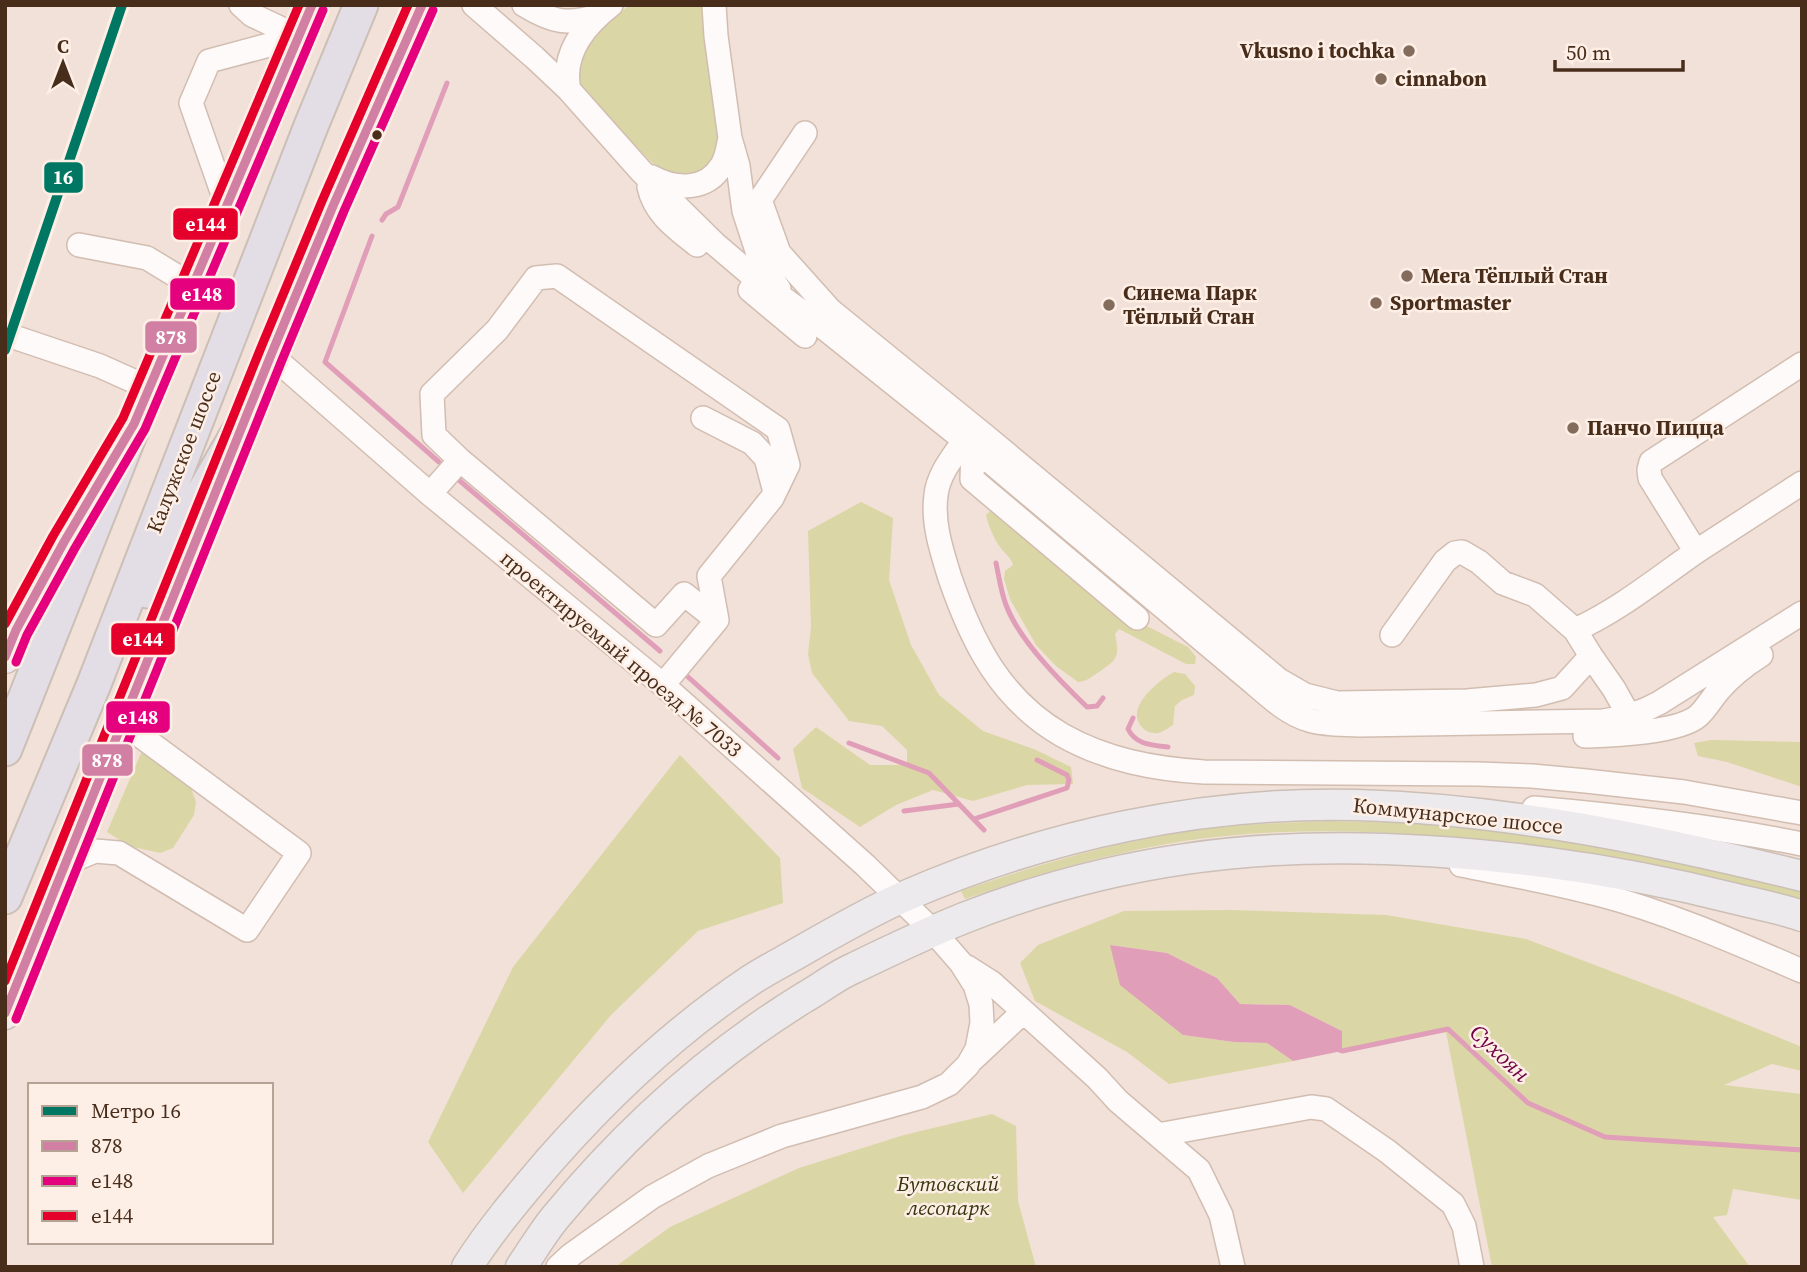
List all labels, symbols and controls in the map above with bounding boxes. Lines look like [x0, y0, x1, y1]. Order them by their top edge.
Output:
north arrow [28, 28, 98, 98]
scale bar [1555, 28, 1683, 72]
text: С [57, 33, 69, 59]
place label: Vkusno i tochka [1240, 36, 1396, 65]
text: 50 m [1566, 38, 1611, 67]
marker: Vkusno i tochka [1401, 43, 1417, 59]
place label: cinnabon [1395, 64, 1487, 93]
marker: cinnabon [1373, 71, 1389, 87]
unlabelled marker [370, 128, 384, 142]
line badge: 16 [43, 161, 84, 194]
text: 16 [53, 164, 73, 190]
line badge: е144 [172, 207, 239, 241]
text: е144 [186, 211, 226, 237]
place label: Мега Тёплый Cтан [1421, 261, 1608, 290]
marker: Мега Тёплый Cтан [1399, 268, 1415, 284]
line badge: е148 [169, 277, 236, 311]
place label: Синема Парк Тёплый Стан [1123, 278, 1257, 331]
text: е148 [182, 281, 222, 307]
place label: Sportmaster [1390, 288, 1511, 317]
marker: Sportmaster [1368, 295, 1384, 311]
marker: Синема Парк Тёплый Стан [1101, 297, 1117, 313]
line badge: 878 [144, 320, 198, 354]
text: 878 [156, 324, 186, 350]
street label: Калужское шоссе [139, 367, 228, 537]
place label: Панчо Пицца [1587, 413, 1725, 442]
marker: Панчо Пицца [1565, 420, 1581, 436]
street label: проектируемый проезд № 7033 [494, 544, 748, 764]
line badge: е144 [110, 622, 176, 656]
text: е144 [123, 626, 163, 652]
line badge: е148 [105, 700, 171, 734]
text: е148 [118, 704, 158, 730]
line badge: 878 [81, 743, 134, 777]
text: 878 [92, 747, 122, 773]
street label: Коммунарское шоссе [1352, 790, 1564, 841]
water label: Сухоян [1463, 1017, 1537, 1089]
legend [28, 1083, 273, 1244]
text: Метро 16 [91, 1096, 181, 1125]
text: 878 [91, 1131, 123, 1160]
text: е148 [91, 1166, 133, 1195]
park label: Бутовский лесопарк [896, 1169, 999, 1222]
text: е144 [91, 1201, 134, 1230]

